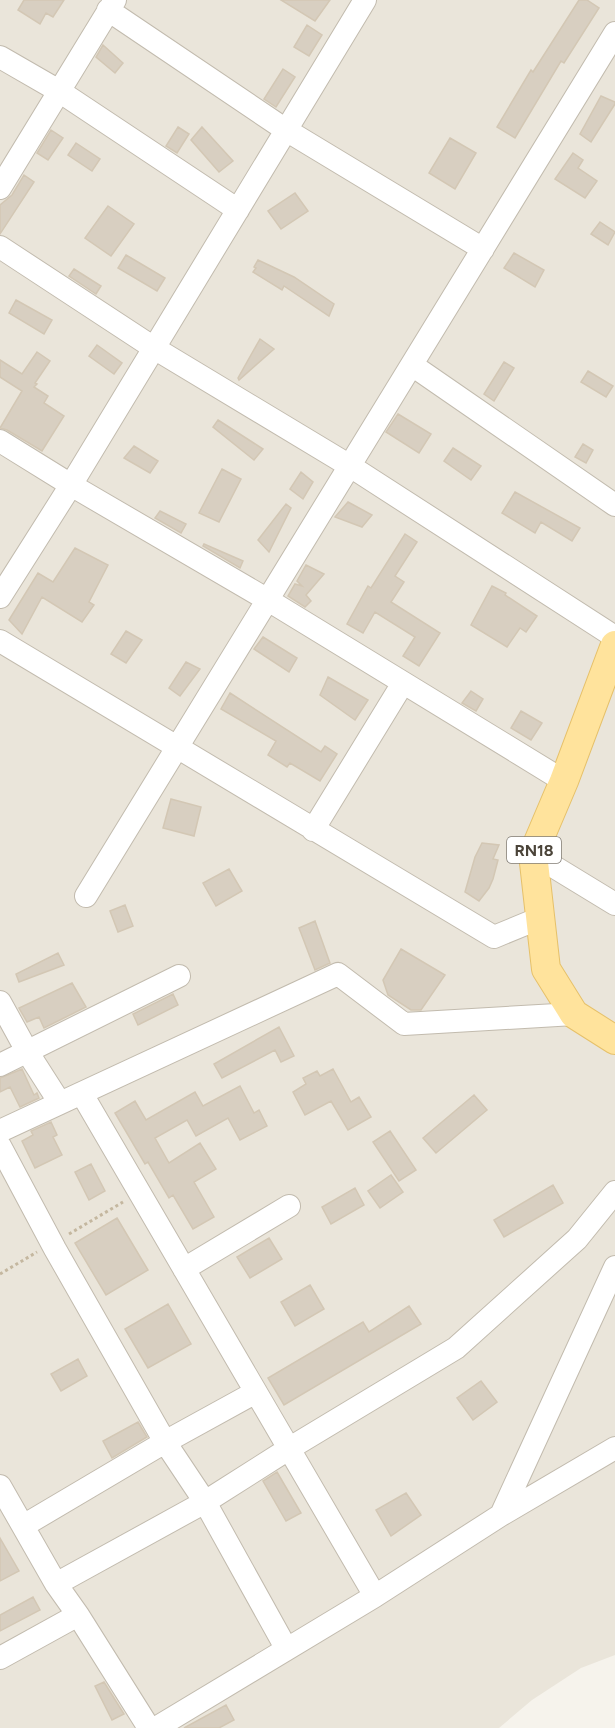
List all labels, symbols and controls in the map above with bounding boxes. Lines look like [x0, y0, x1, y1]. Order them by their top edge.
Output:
road number: RN18 [507, 837, 561, 863]

